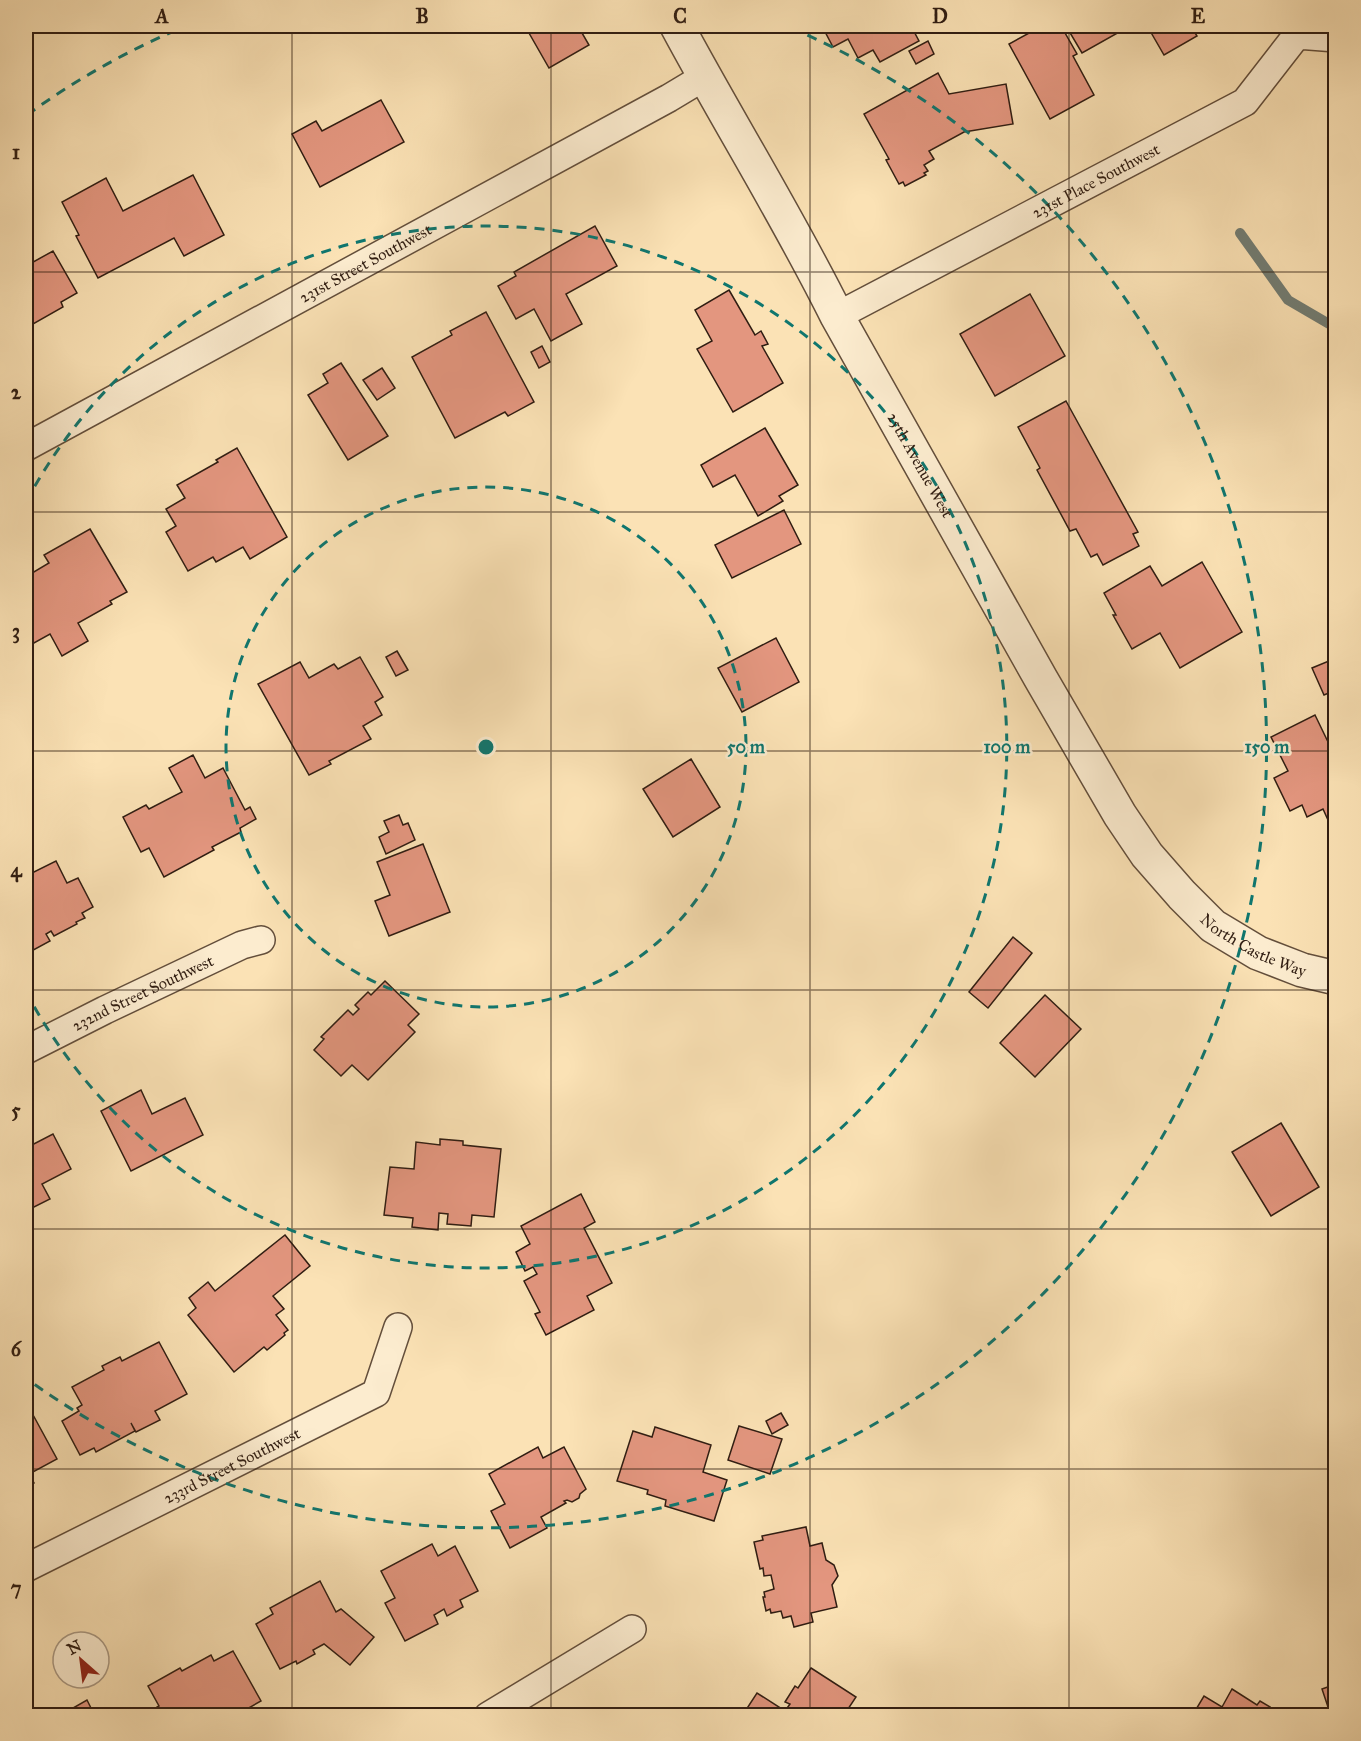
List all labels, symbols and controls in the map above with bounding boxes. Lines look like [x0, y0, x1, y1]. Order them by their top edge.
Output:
text: A [153, 4, 169, 28]
text: B [415, 4, 429, 28]
text: C [673, 4, 687, 28]
text: D [932, 4, 948, 28]
text: E [1191, 4, 1206, 28]
street label: 231st Place Southwest [1029, 139, 1163, 222]
text: 1 [12, 140, 20, 164]
street label: 231st Street Southwest [296, 220, 435, 307]
text: 2 [11, 380, 22, 404]
street label: 25th Avenue West [883, 409, 957, 521]
text: 3 [12, 619, 20, 644]
text: 50 m [727, 736, 766, 758]
text: 100 m [984, 736, 1031, 758]
text: 150 m [1245, 736, 1290, 758]
centre of rings [476, 737, 496, 757]
text: 4 [10, 858, 22, 883]
street label: North Castle Way [1196, 910, 1308, 981]
street label: 232nd Street Southwest [69, 951, 217, 1035]
text: 5 [11, 1098, 21, 1122]
text: 6 [11, 1337, 23, 1361]
street label: 233rd Street Southwest [161, 1423, 304, 1508]
text: 7 [11, 1576, 22, 1600]
north arrow [51, 1630, 111, 1690]
text: N [64, 1635, 85, 1659]

